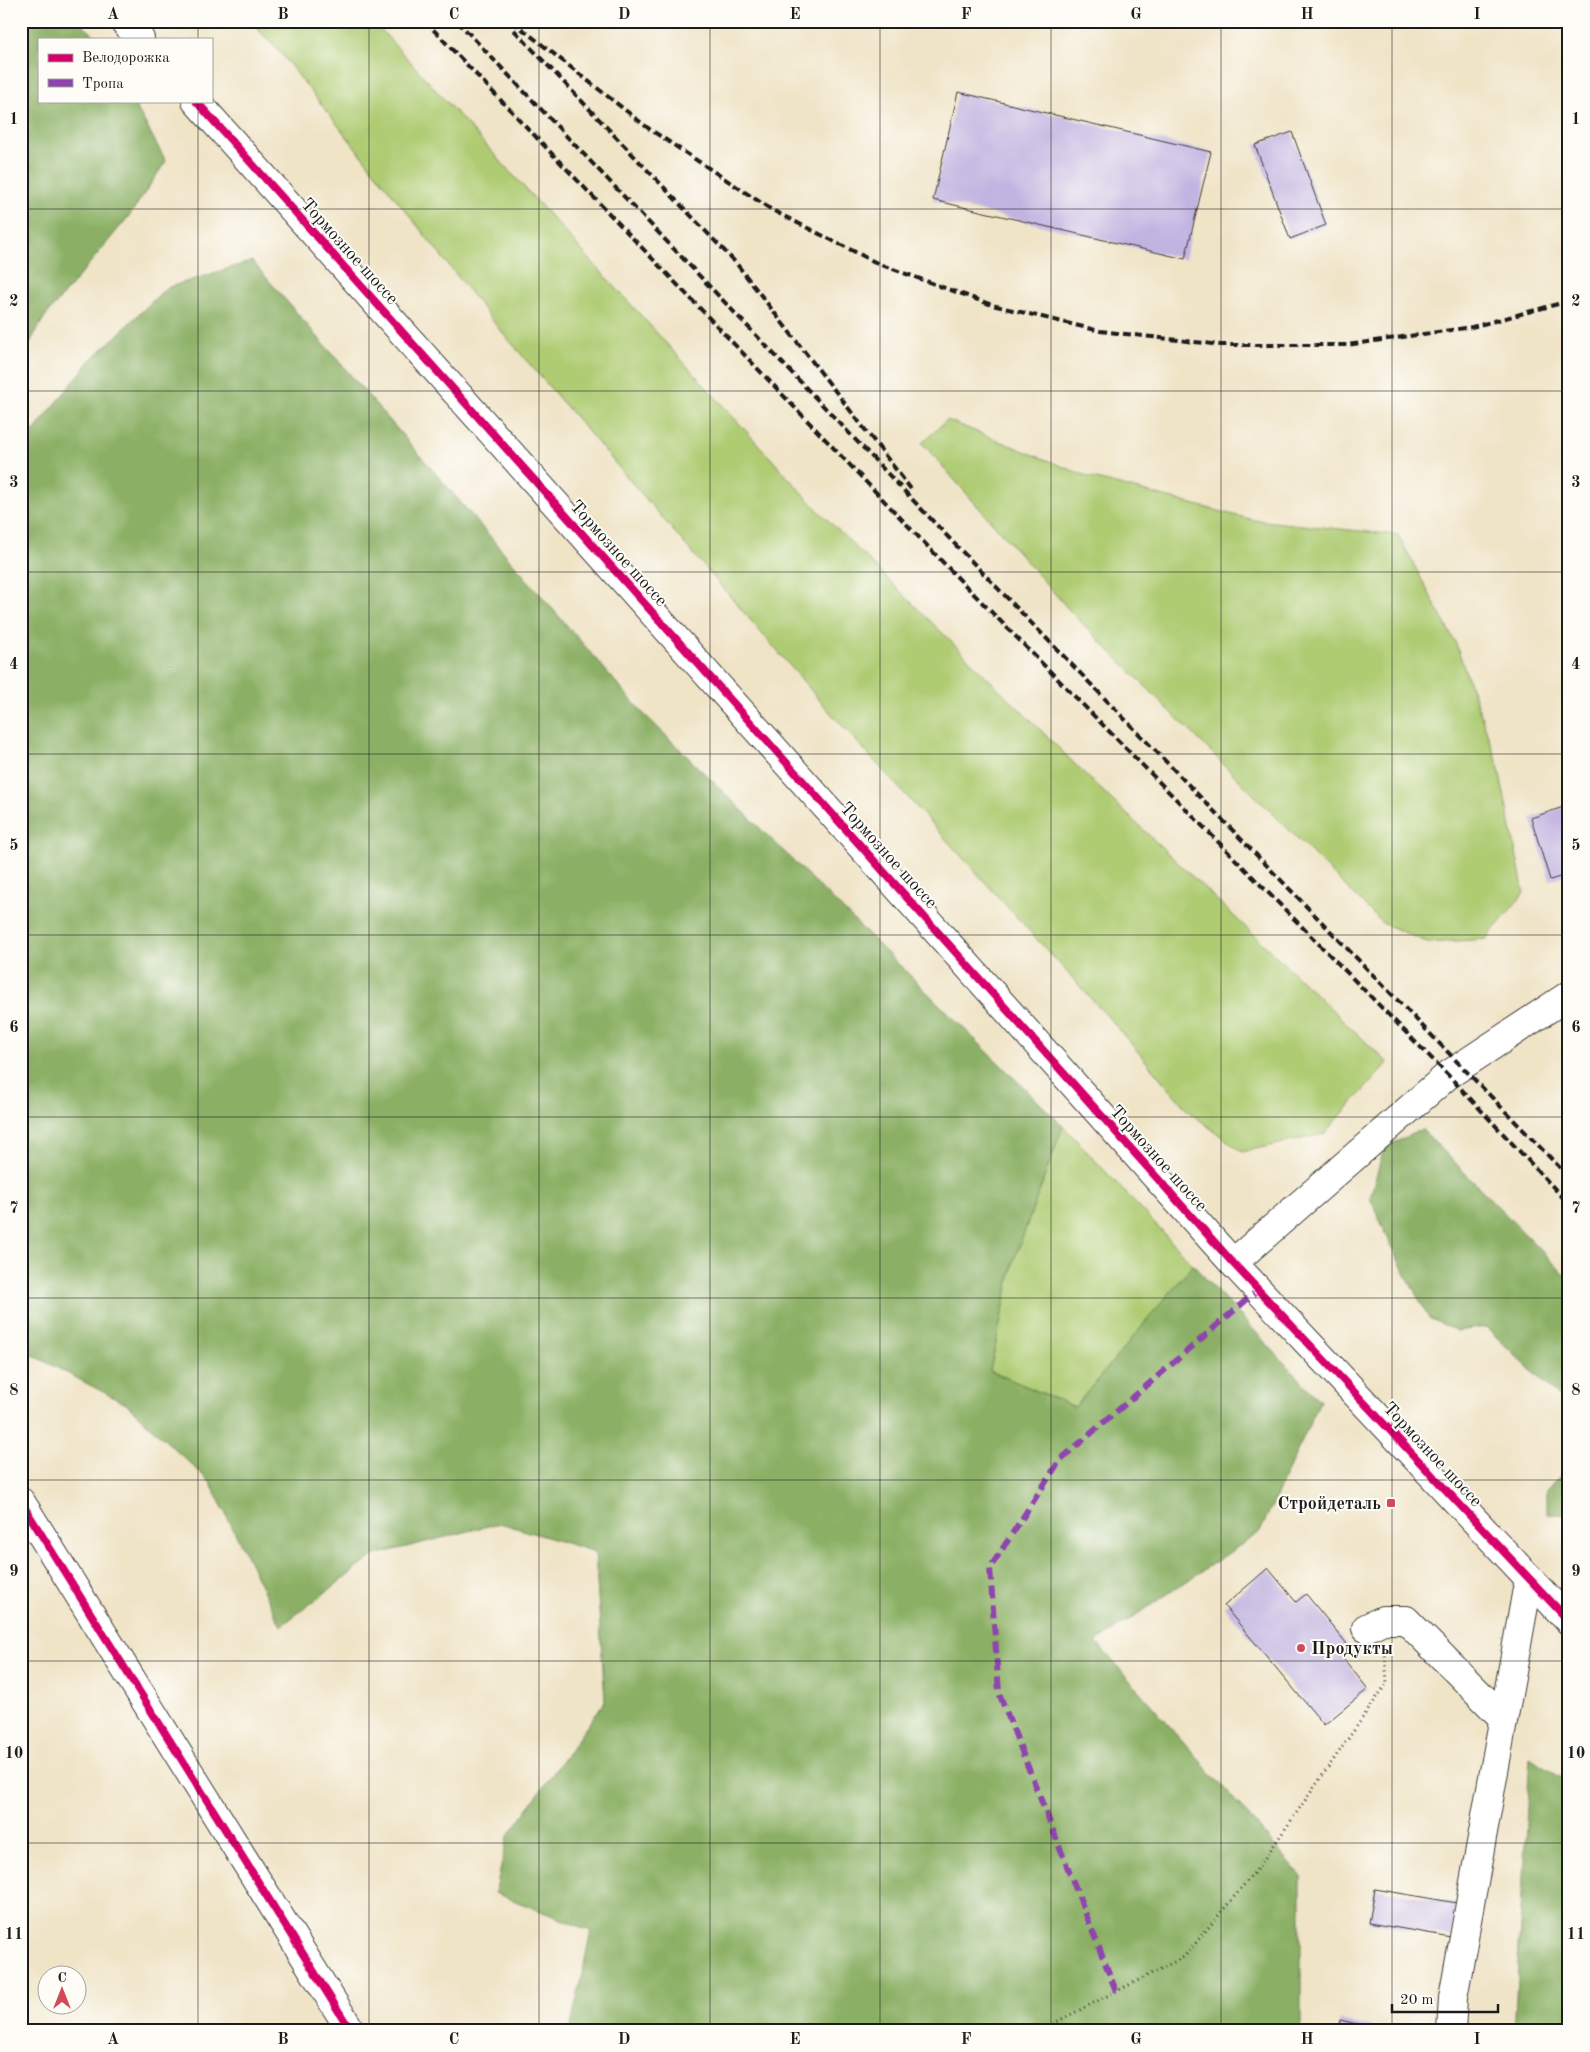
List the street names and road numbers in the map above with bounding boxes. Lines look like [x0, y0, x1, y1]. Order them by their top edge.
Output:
street label: Тормозное шоссе [297, 195, 401, 308]
street label: Тормозное шоссе [566, 497, 670, 610]
street label: Тормозное шоссе [836, 799, 940, 912]
street label: Тормозное шоссе [1106, 1102, 1210, 1215]
street label: Тормозное шоссе [1379, 1399, 1485, 1510]

